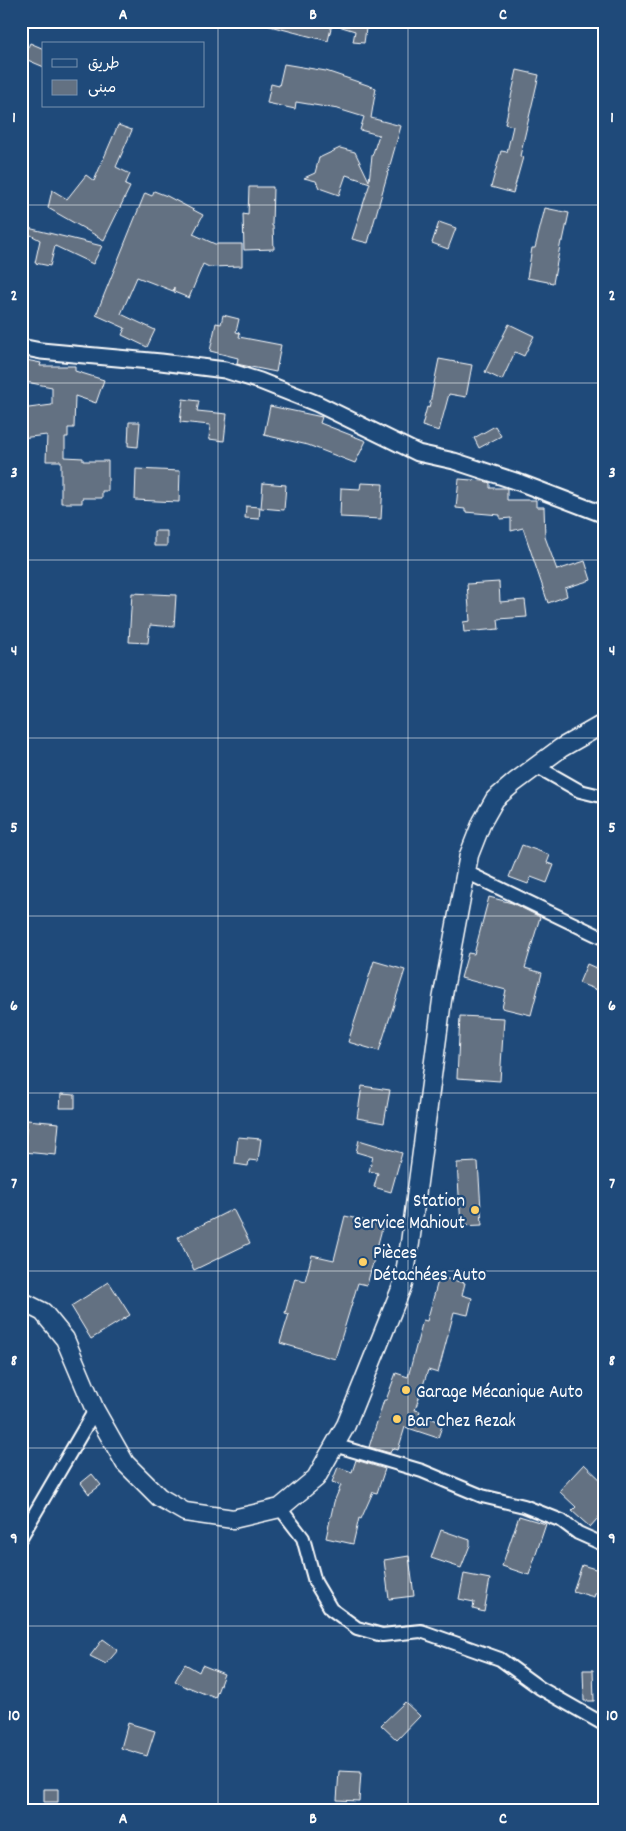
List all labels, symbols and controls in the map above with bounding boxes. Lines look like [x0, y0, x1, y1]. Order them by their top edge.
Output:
text: A [119, 4, 128, 27]
text: B [309, 4, 317, 27]
text: C [499, 4, 507, 27]
legend [42, 42, 205, 108]
text: طريق [88, 54, 120, 76]
text: مبنى [88, 78, 116, 100]
text: 1 [12, 107, 16, 130]
text: 1 [610, 107, 614, 130]
text: 2 [11, 285, 18, 308]
text: 2 [609, 285, 616, 308]
text: 3 [10, 462, 18, 485]
text: 3 [608, 462, 616, 485]
text: 4 [11, 640, 17, 663]
text: 4 [609, 640, 615, 663]
text: 5 [10, 817, 18, 840]
text: 5 [608, 817, 616, 840]
text: 6 [10, 995, 18, 1018]
text: 6 [608, 995, 616, 1018]
text: 7 [11, 1173, 17, 1196]
text: 7 [609, 1173, 615, 1196]
place label: Station Service Mahiout [354, 1189, 465, 1238]
marker: Station Service Mahiout [469, 1204, 481, 1216]
place label: Pièces Détachées Auto [373, 1241, 486, 1290]
marker: Pièces Détachées Auto [357, 1256, 369, 1268]
text: 8 [11, 1350, 18, 1373]
text: 8 [609, 1350, 616, 1373]
place label: Garage Mécanique Auto [416, 1380, 583, 1407]
marker: Garage Mécanique Auto [400, 1384, 412, 1396]
place label: Bar Chez Rezak [407, 1409, 516, 1436]
marker: Bar Chez Rezak [391, 1413, 403, 1425]
text: 9 [10, 1528, 18, 1551]
text: 9 [608, 1528, 616, 1551]
text: 10 [8, 1705, 20, 1728]
text: 10 [606, 1705, 618, 1728]
text: A [119, 1808, 128, 1831]
text: B [309, 1808, 317, 1831]
text: C [499, 1808, 507, 1831]

